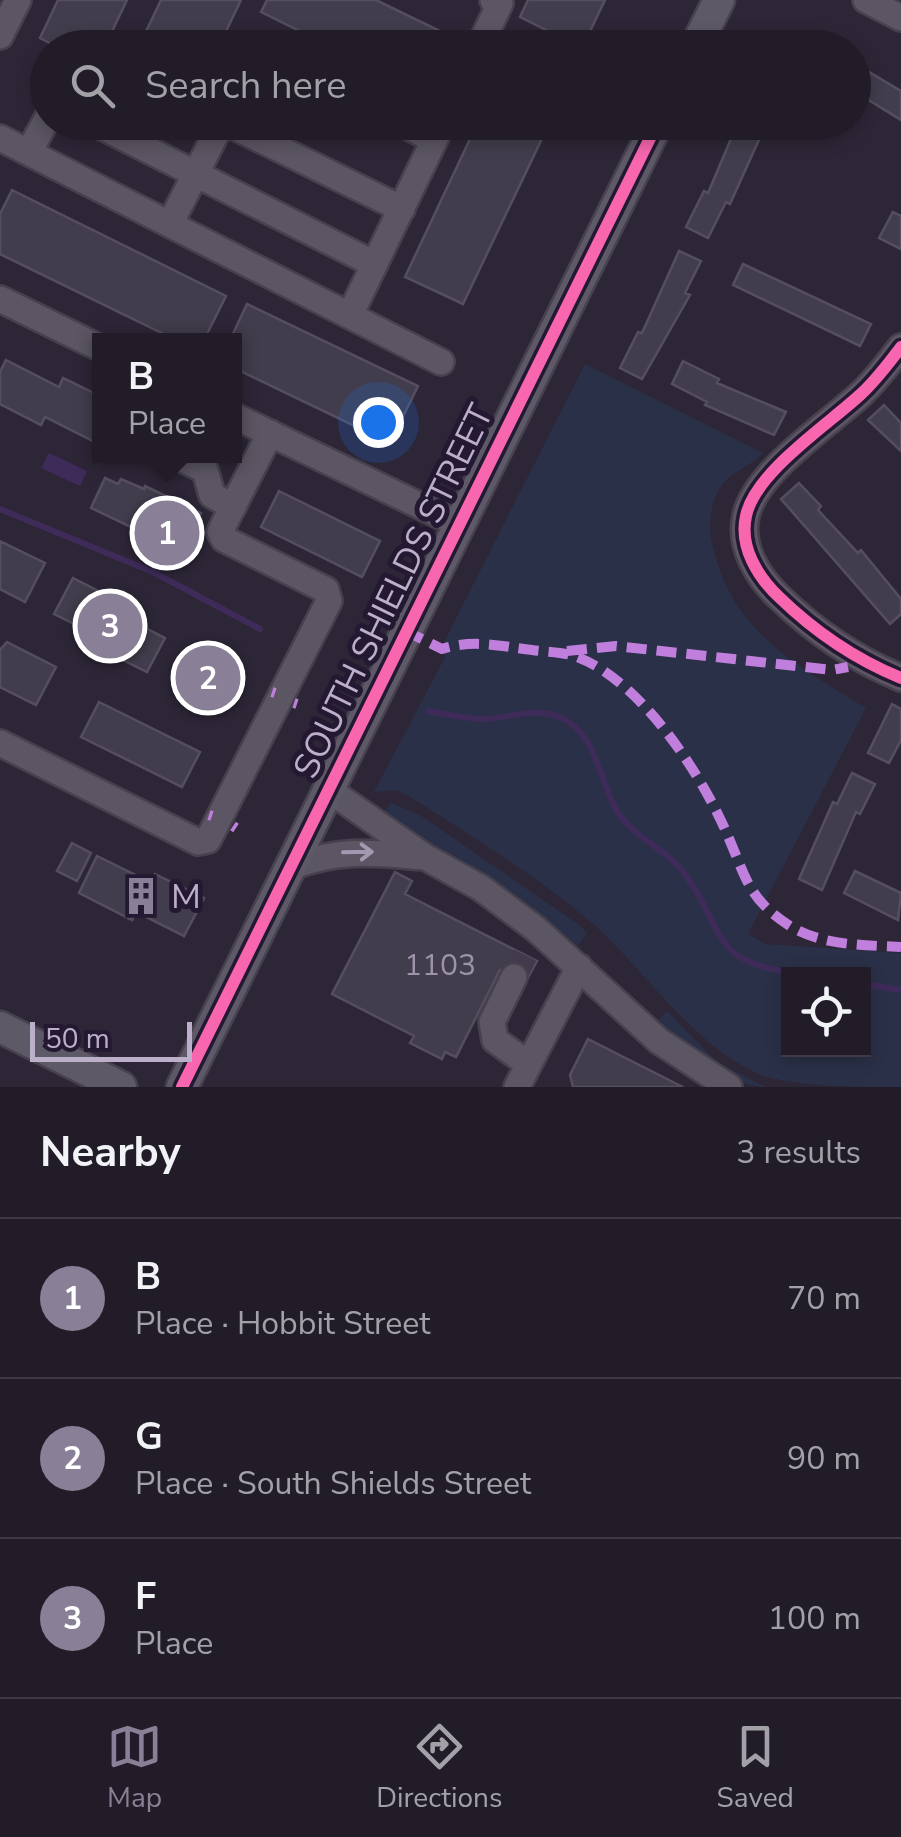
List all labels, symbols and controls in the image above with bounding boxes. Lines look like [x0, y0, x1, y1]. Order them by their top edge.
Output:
search box [30, 30, 871, 140]
icon: search [65, 58, 120, 113]
text: Search here [145, 60, 346, 111]
popup [92, 333, 242, 463]
text: B [128, 351, 154, 402]
street label: SOUTH SHIELDS STREET [282, 396, 505, 786]
your location [353, 397, 404, 448]
text: Place [128, 402, 206, 445]
pin: 1 [134, 496, 200, 570]
pin: 3 [78, 588, 142, 664]
pin: 2 [176, 640, 240, 716]
one-way arrow [341, 842, 373, 861]
place label: M [171, 873, 201, 920]
building icon: M [120, 875, 162, 917]
house number: 1103 [404, 945, 476, 986]
map controls [781, 967, 871, 1057]
button: locate [781, 967, 871, 1057]
scale bar [30, 1017, 192, 1062]
text: 50 m [45, 1020, 110, 1058]
text: Nearby [40, 1124, 181, 1181]
text: 3 results [736, 1131, 861, 1174]
text: B [135, 1251, 161, 1302]
text: 1 [63, 1277, 82, 1320]
text: 70 m [787, 1277, 861, 1320]
text: Place · Hobbit Street [135, 1302, 431, 1345]
text: G [135, 1411, 163, 1462]
text: 2 [63, 1437, 82, 1480]
text: 90 m [787, 1437, 861, 1480]
text: Place · South Shields Street [135, 1462, 531, 1505]
text: F [135, 1571, 156, 1622]
text: 3 [63, 1597, 82, 1640]
text: 100 m [768, 1597, 861, 1640]
text: Place [135, 1622, 213, 1665]
tab: Map [107, 1719, 162, 1817]
tab: Directions [376, 1719, 502, 1817]
tab: Saved [717, 1719, 794, 1817]

